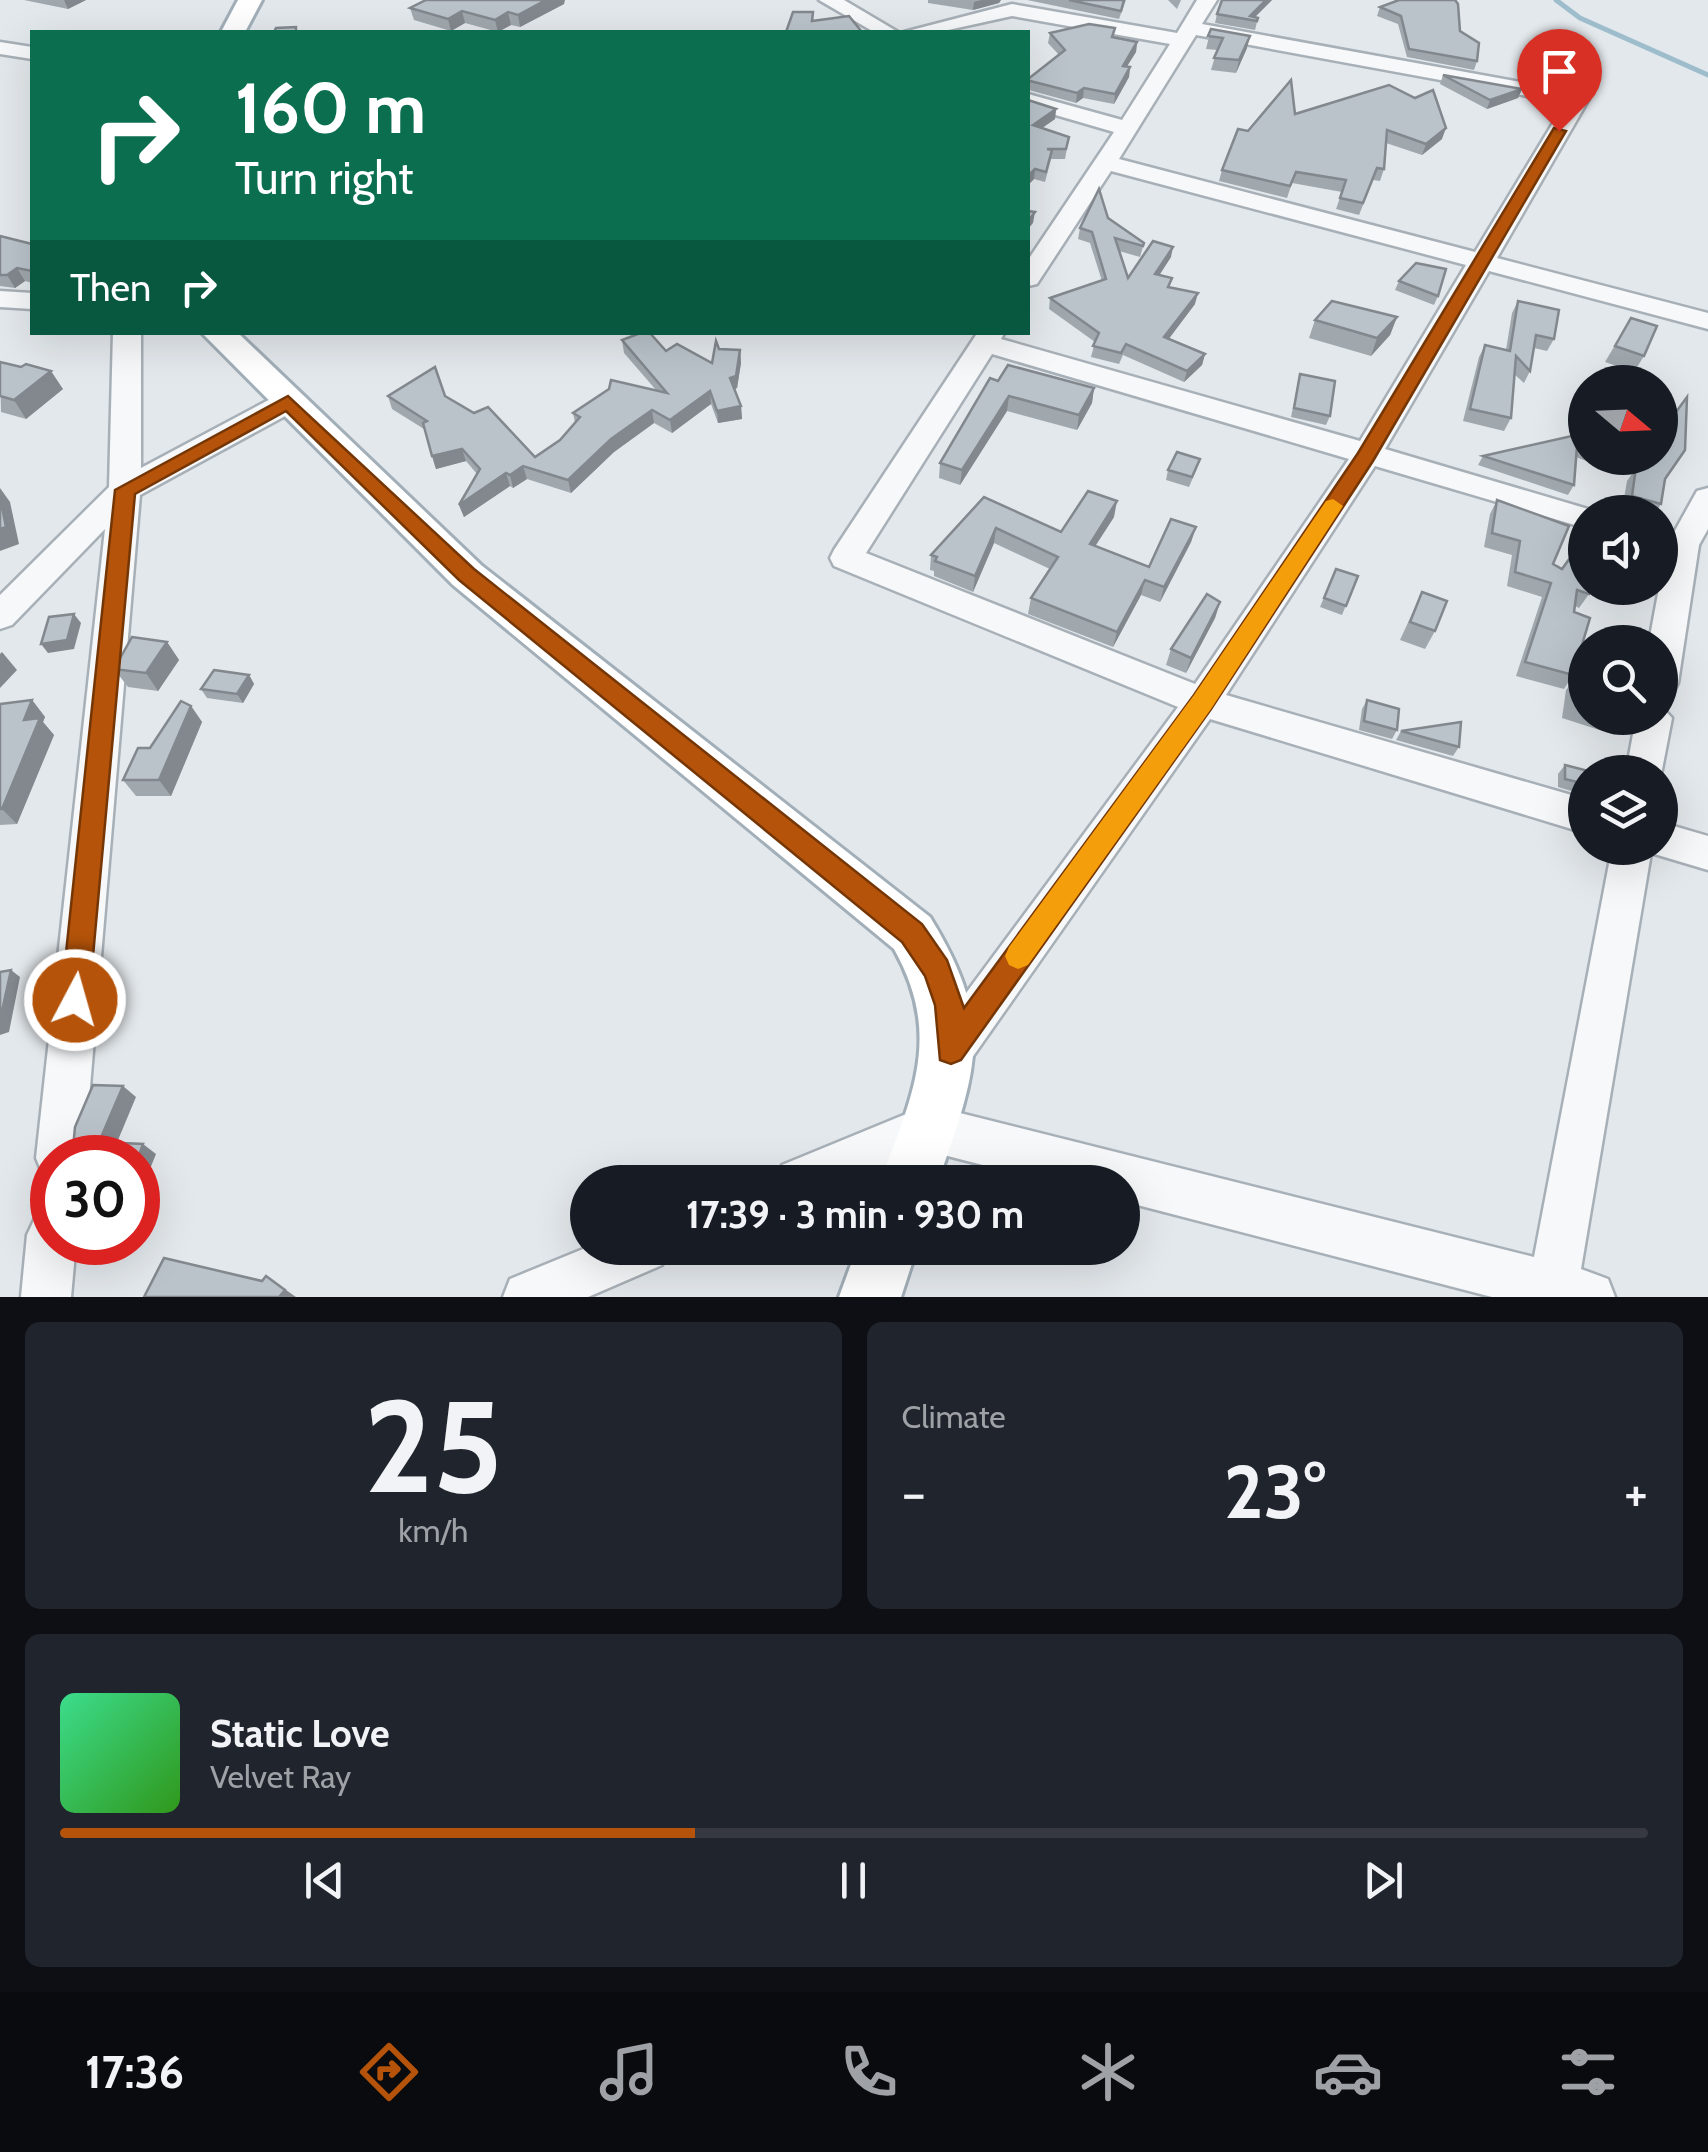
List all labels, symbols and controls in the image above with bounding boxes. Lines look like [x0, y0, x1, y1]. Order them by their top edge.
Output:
pin [1517, 29, 1602, 132]
icon: arrive [1532, 44, 1587, 99]
text: 160 m [235, 65, 426, 151]
icon: right [70, 70, 200, 200]
text: Turn right [235, 151, 414, 205]
icon: right [171, 260, 226, 315]
text: Then [70, 264, 151, 311]
north arrow [1568, 365, 1678, 475]
map controls [1568, 365, 1678, 865]
button: sound [1568, 495, 1678, 605]
button: search [1568, 625, 1678, 735]
button: layers [1568, 755, 1678, 865]
position arrow [23, 948, 127, 1052]
speed limit sign: 30 [30, 1135, 160, 1265]
text: 17:39 · 3 min · 930 m [686, 1191, 1024, 1238]
text: 25 [364, 1367, 503, 1525]
text: Climate [902, 1397, 1006, 1436]
text: 23° [1224, 1446, 1326, 1537]
text: − [902, 1459, 926, 1526]
text: + [1624, 1459, 1648, 1526]
text: km/h [398, 1511, 468, 1550]
text: Static Love [210, 1710, 389, 1757]
text: Velvet Ray [210, 1757, 351, 1796]
icon: previous [297, 1853, 352, 1908]
icon: pause [826, 1853, 881, 1908]
icon: next [1356, 1853, 1411, 1908]
icon: directions [354, 2037, 424, 2107]
icon: music [594, 2037, 664, 2107]
icon: phone [834, 2037, 904, 2107]
icon: climate [1073, 2037, 1143, 2107]
icon: car [1313, 2037, 1383, 2107]
icon: filters [1553, 2037, 1623, 2107]
text: 17:36 [85, 2045, 184, 2099]

